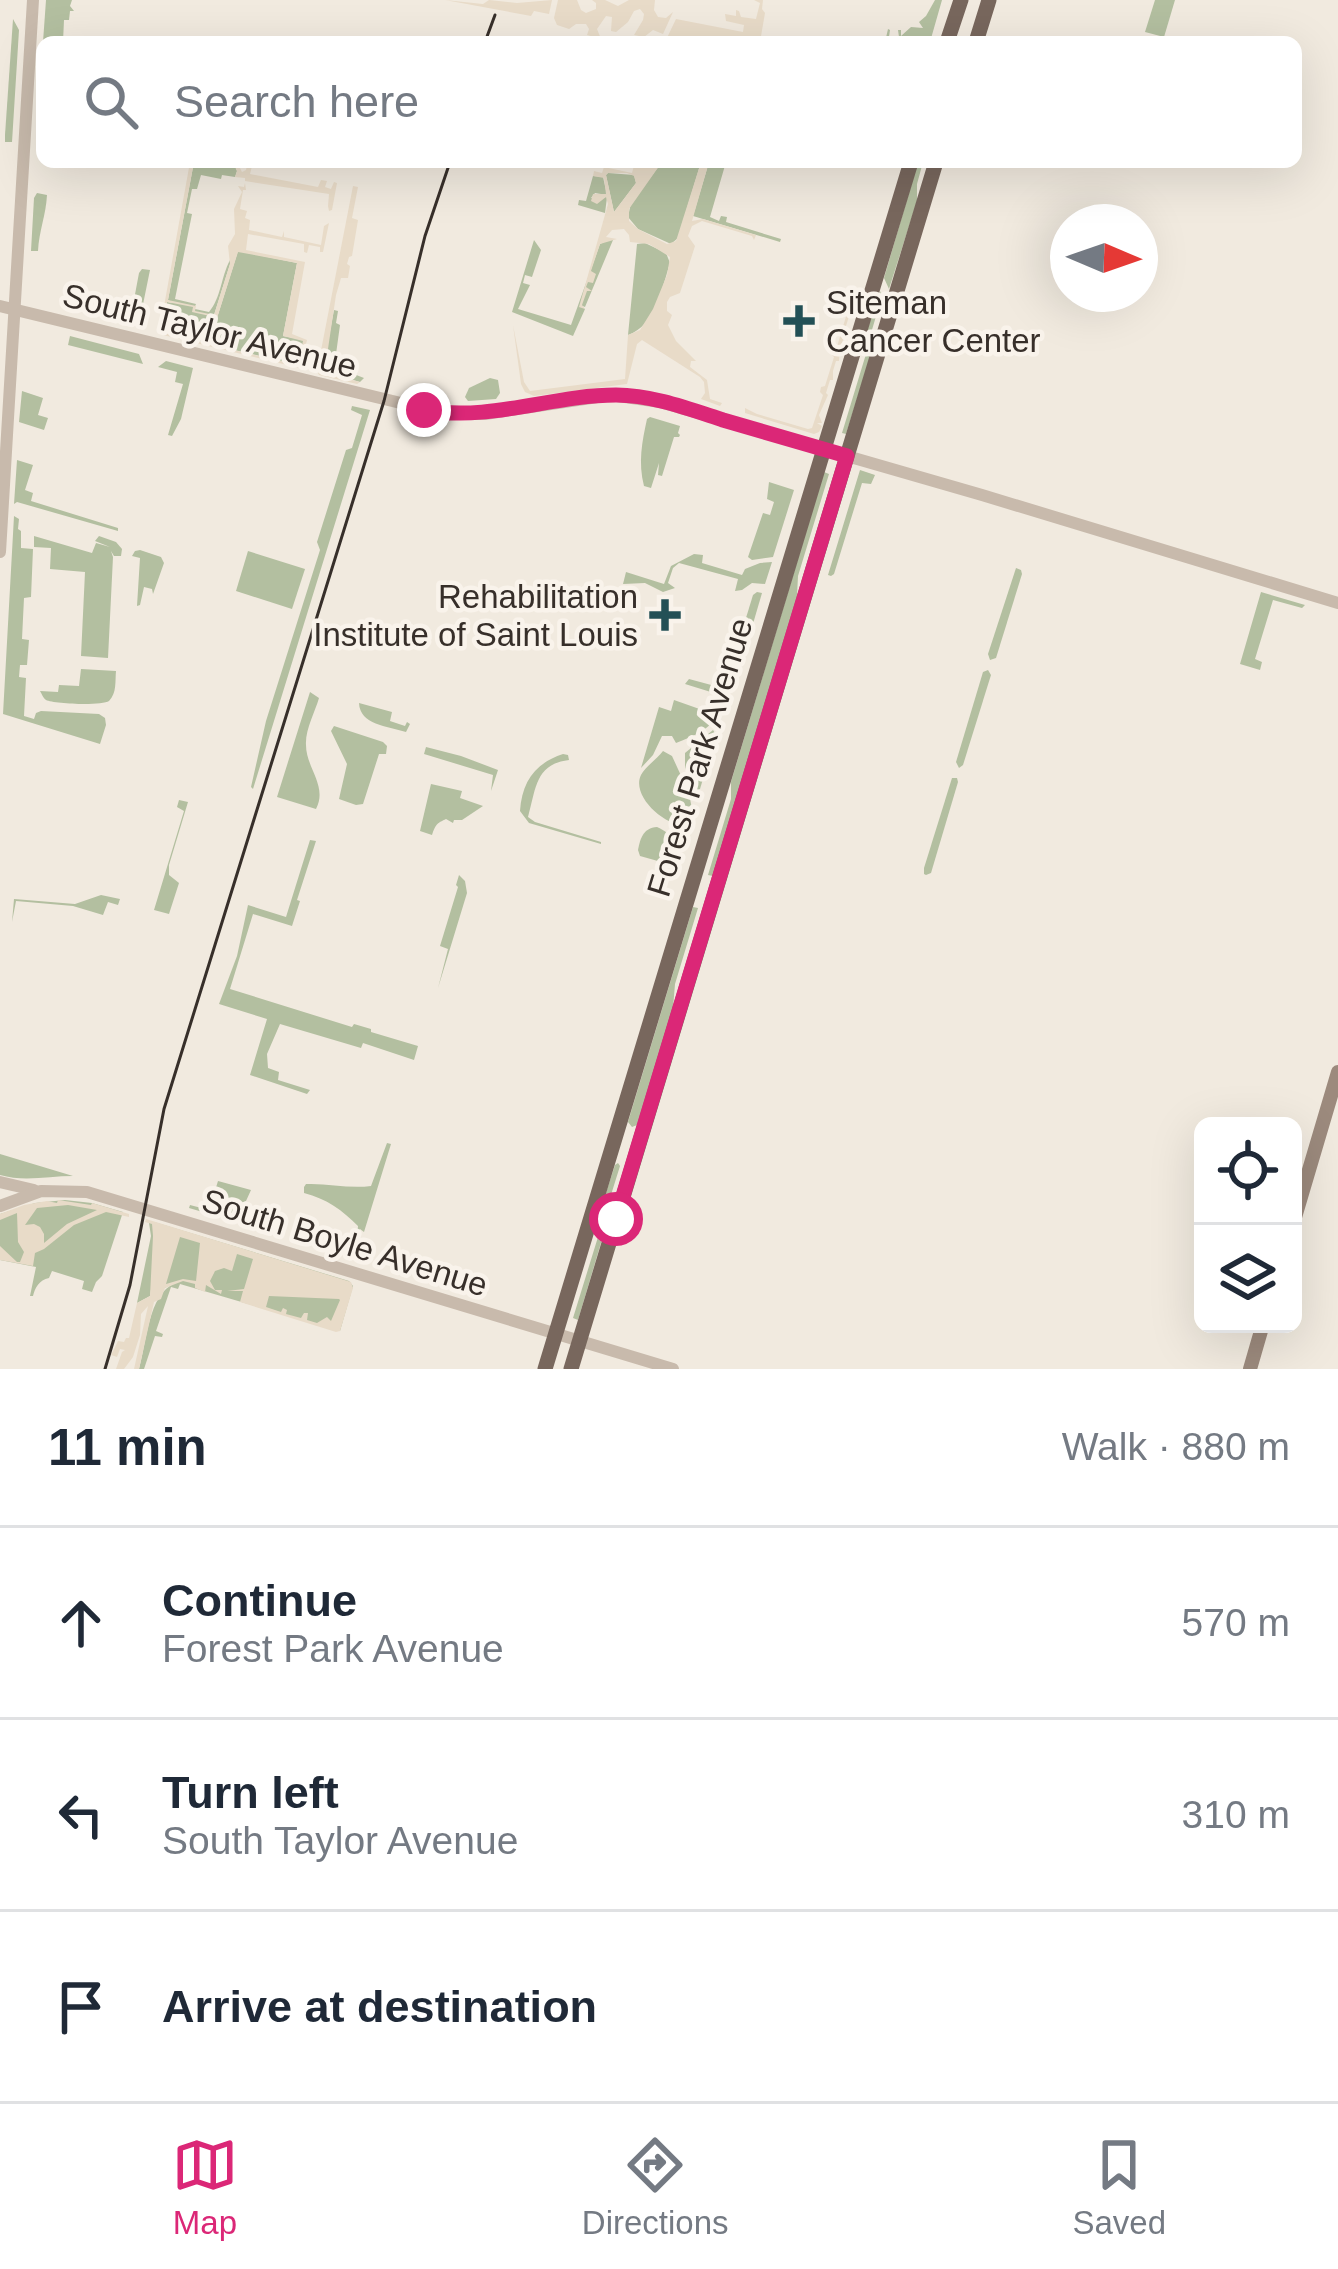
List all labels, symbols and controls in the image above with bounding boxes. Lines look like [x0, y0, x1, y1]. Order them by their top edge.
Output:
search box [36, 36, 1302, 168]
icon: search [78, 69, 144, 135]
text: Search here [174, 76, 419, 127]
north arrow [1050, 204, 1158, 312]
street label: South Taylor Avenue [59, 276, 361, 385]
place label: Siteman Cancer Center [826, 284, 1041, 359]
marker: Siteman Cancer Center [783, 305, 815, 337]
route end [397, 383, 451, 437]
place label: Rehabilitation Institute of Saint Louis [313, 578, 638, 653]
marker: Rehabilitation Institute of Saint Louis [649, 599, 681, 631]
street label: Forest Park Avenue [640, 613, 759, 901]
map controls [1194, 1117, 1302, 1333]
button: locate [1194, 1117, 1302, 1225]
street label: South Boyle Avenue [198, 1181, 492, 1304]
route start [589, 1192, 643, 1246]
button: layers [1194, 1225, 1302, 1333]
text: 11 min [48, 1419, 207, 1476]
text: Walk · 880 m [1062, 1425, 1290, 1468]
text: Continue [162, 1575, 357, 1626]
icon: ahead [48, 1590, 114, 1656]
text: 570 m [1182, 1601, 1290, 1644]
text: Forest Park Avenue [162, 1627, 504, 1670]
text: Turn left [162, 1767, 339, 1818]
icon: left [48, 1782, 114, 1848]
text: 310 m [1182, 1793, 1290, 1836]
text: South Taylor Avenue [162, 1819, 518, 1862]
icon: arrive [48, 1974, 114, 2040]
text: Arrive at destination [162, 1981, 597, 2032]
tab: Map [172, 2132, 238, 2242]
tab: Directions [582, 2132, 729, 2242]
tab: Saved [1072, 2132, 1166, 2242]

